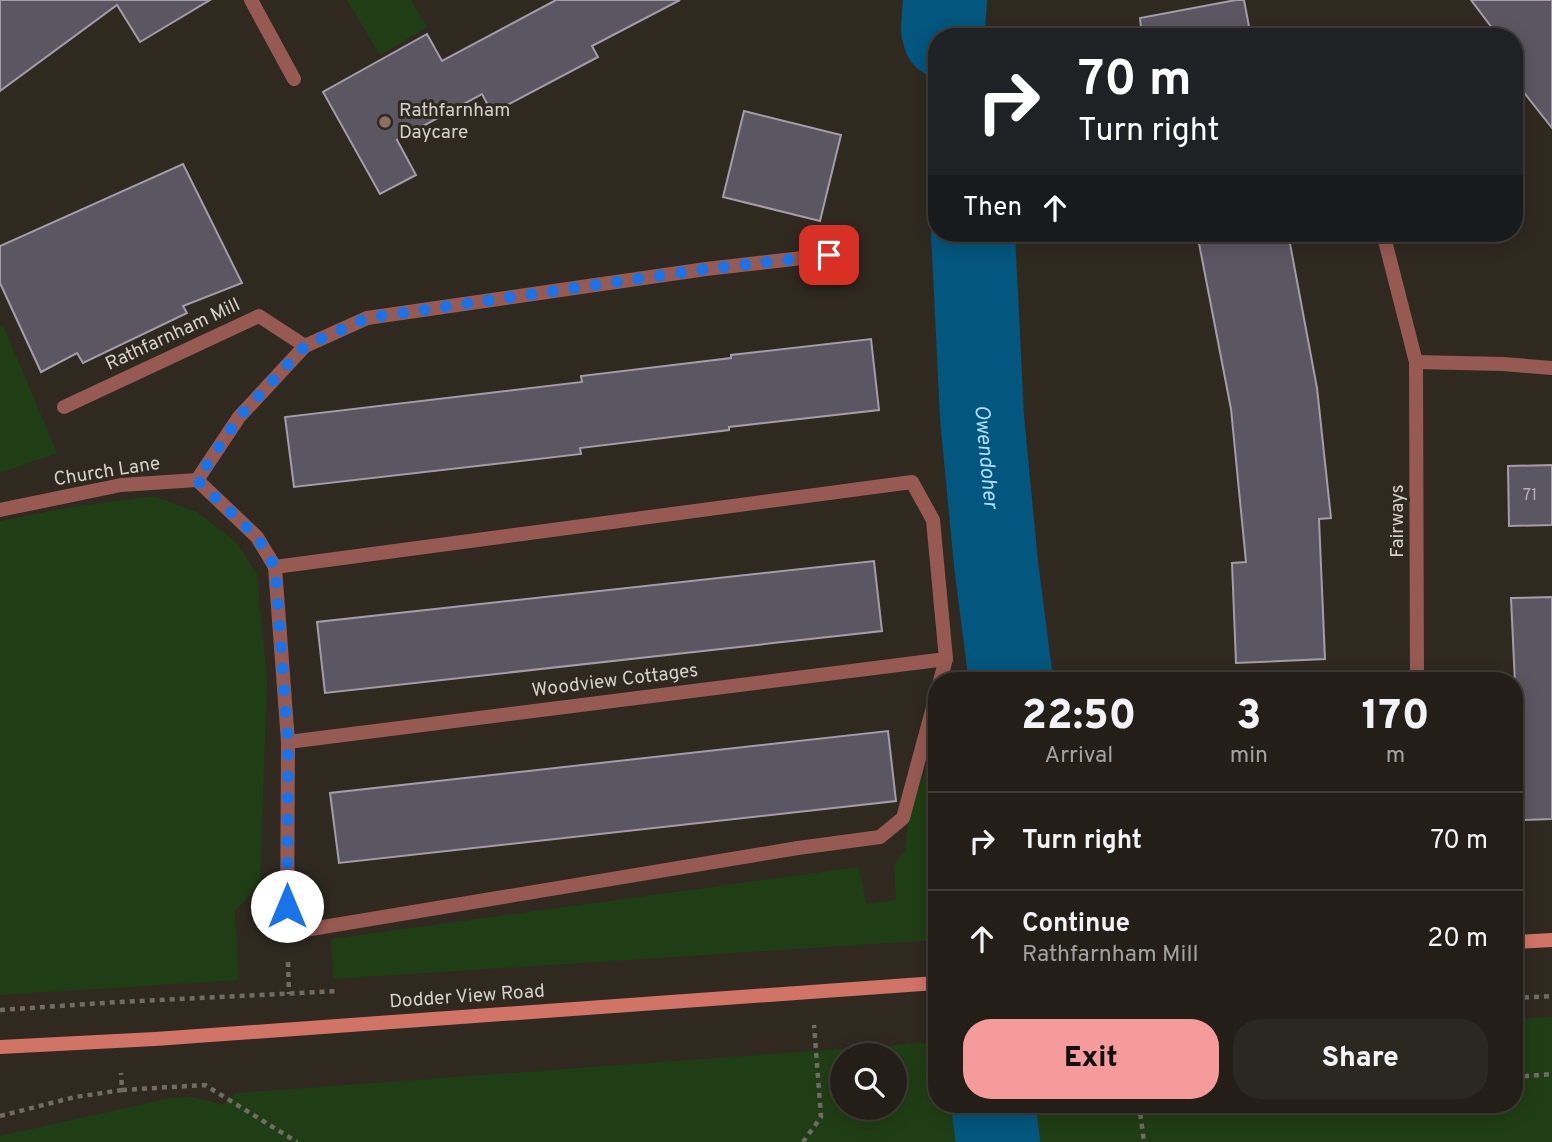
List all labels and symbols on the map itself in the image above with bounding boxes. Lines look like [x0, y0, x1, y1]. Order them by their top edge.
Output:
place label: Rathfarnham Daycare [399, 99, 510, 145]
marker: Rathfarnham Daycare [377, 114, 393, 130]
pin [799, 225, 859, 285]
street label: Rathfarnham Mill [102, 293, 244, 377]
water label: Owendoher [968, 404, 1004, 512]
street label: Church Lane [52, 452, 162, 492]
street label: Fairways [1386, 484, 1410, 558]
house number: 71 [1523, 486, 1537, 506]
street label: Woodview Cottages [531, 659, 699, 703]
position arrow [250, 869, 324, 943]
street label: Dodder View Road [388, 980, 546, 1014]

